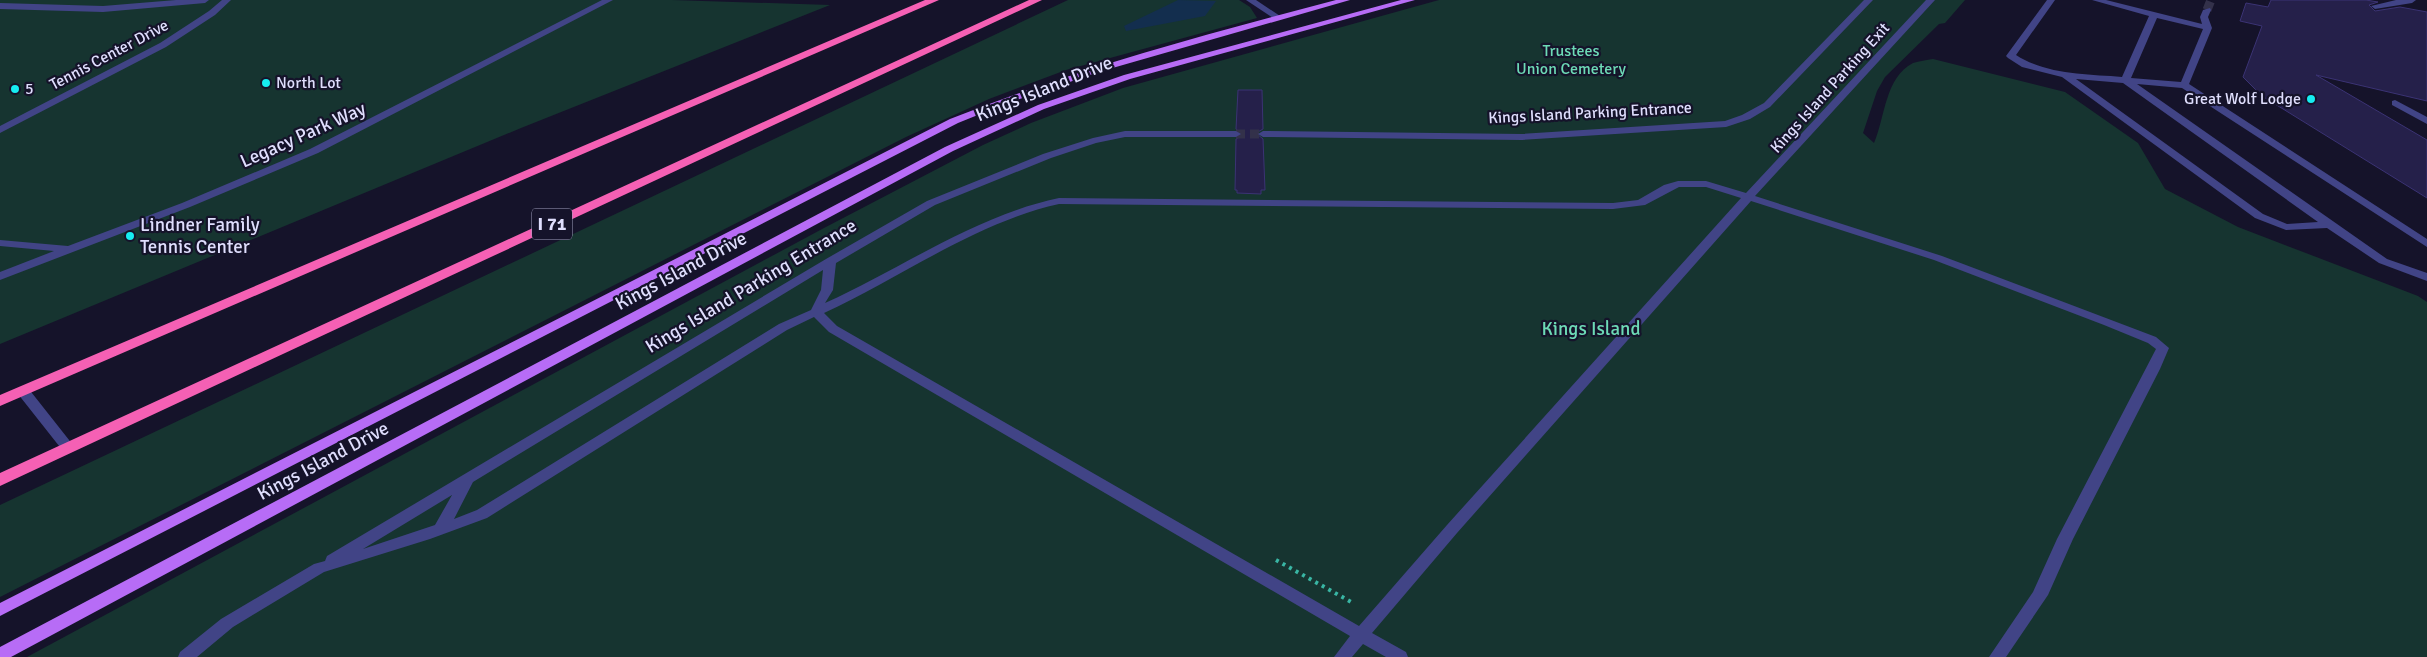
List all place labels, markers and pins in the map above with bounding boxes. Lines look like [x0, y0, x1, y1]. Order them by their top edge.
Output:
place label: North Lot [276, 73, 341, 93]
marker: North Lot [260, 77, 272, 89]
place label: 5 [25, 79, 34, 99]
marker: 5 [9, 83, 21, 95]
place label: Great Wolf Lodge [2184, 89, 2301, 109]
marker: Great Wolf Lodge [2305, 93, 2317, 105]
place label: Lindner Family Tennis Center [140, 213, 260, 259]
marker: Lindner Family Tennis Center [124, 230, 136, 242]

